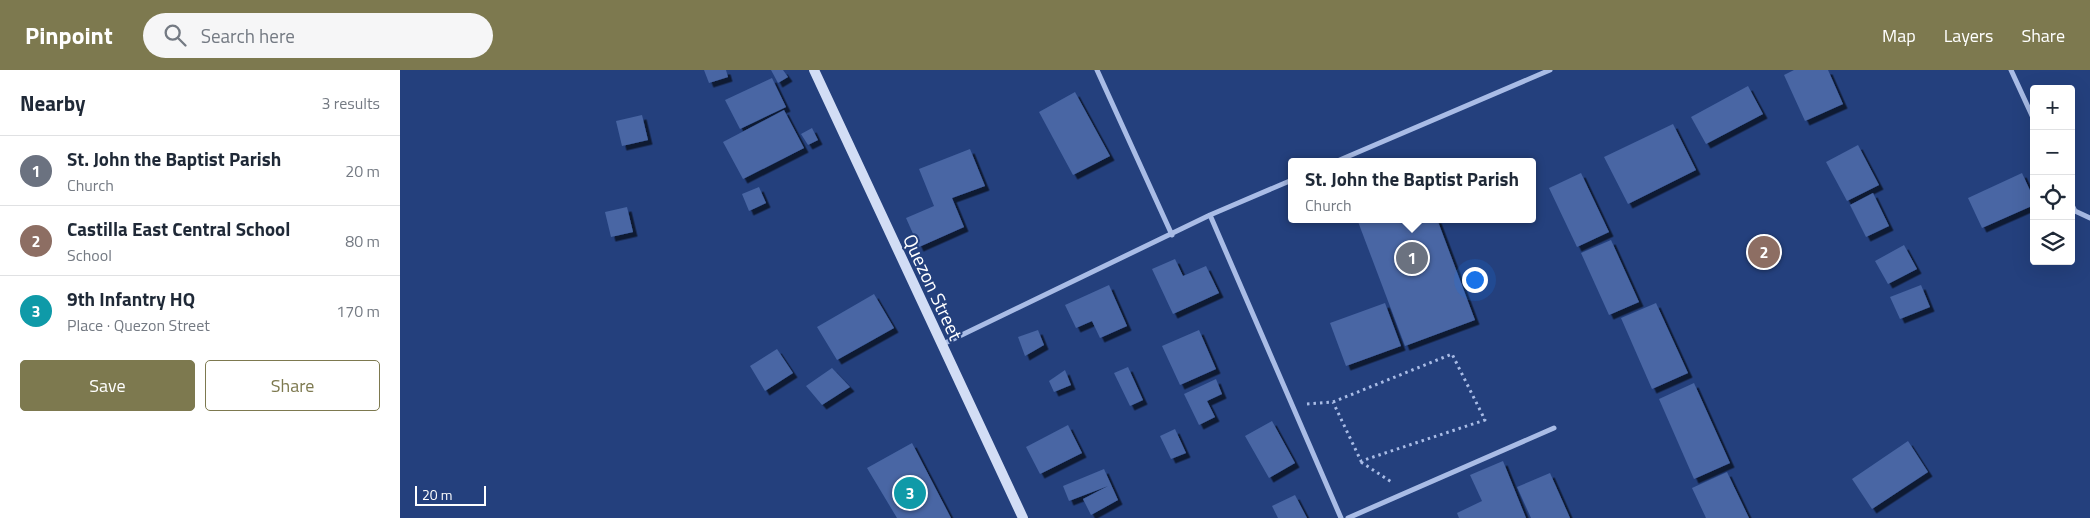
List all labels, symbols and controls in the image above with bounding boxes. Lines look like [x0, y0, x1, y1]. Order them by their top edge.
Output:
search box [143, 13, 493, 58]
text: Pinpoint [25, 17, 113, 53]
icon: search [161, 21, 189, 49]
text: Search here [201, 21, 295, 50]
text: Map [1882, 22, 1916, 49]
text: Layers [1944, 22, 1993, 49]
text: Share [2021, 22, 2065, 49]
map controls [2030, 85, 2075, 265]
button: + [2030, 85, 2075, 130]
text: Nearby [20, 87, 85, 119]
text: 3 results [321, 91, 380, 115]
button: − [2030, 130, 2075, 175]
text: St. John the Baptist Parish [67, 144, 281, 173]
popup [1288, 158, 1536, 223]
text: 1 [32, 159, 40, 183]
text: 20 m [345, 159, 380, 183]
text: St. John the Baptist Parish [1305, 164, 1519, 193]
text: Church [67, 173, 114, 197]
button: locate [2030, 175, 2075, 220]
text: Church [1305, 193, 1352, 217]
text: Castilla East Central School [67, 214, 290, 243]
button: layers [2030, 220, 2075, 265]
text: 2 [32, 229, 40, 253]
text: 80 m [345, 229, 380, 253]
street label: Quezon Street [896, 229, 971, 345]
pin: 2 [1748, 233, 1780, 271]
pin: 1 [1396, 239, 1428, 277]
text: School [67, 243, 112, 267]
your location [1462, 267, 1488, 293]
text: 9th Infantry HQ [67, 284, 195, 313]
text: 3 [32, 299, 40, 323]
text: 170 m [336, 299, 380, 323]
text: Place · Quezon Street [67, 313, 210, 337]
button: Save [20, 360, 195, 411]
button: Share [205, 360, 380, 411]
pin: 3 [894, 474, 926, 512]
scale bar [415, 483, 486, 506]
text: 20 m [422, 484, 452, 505]

